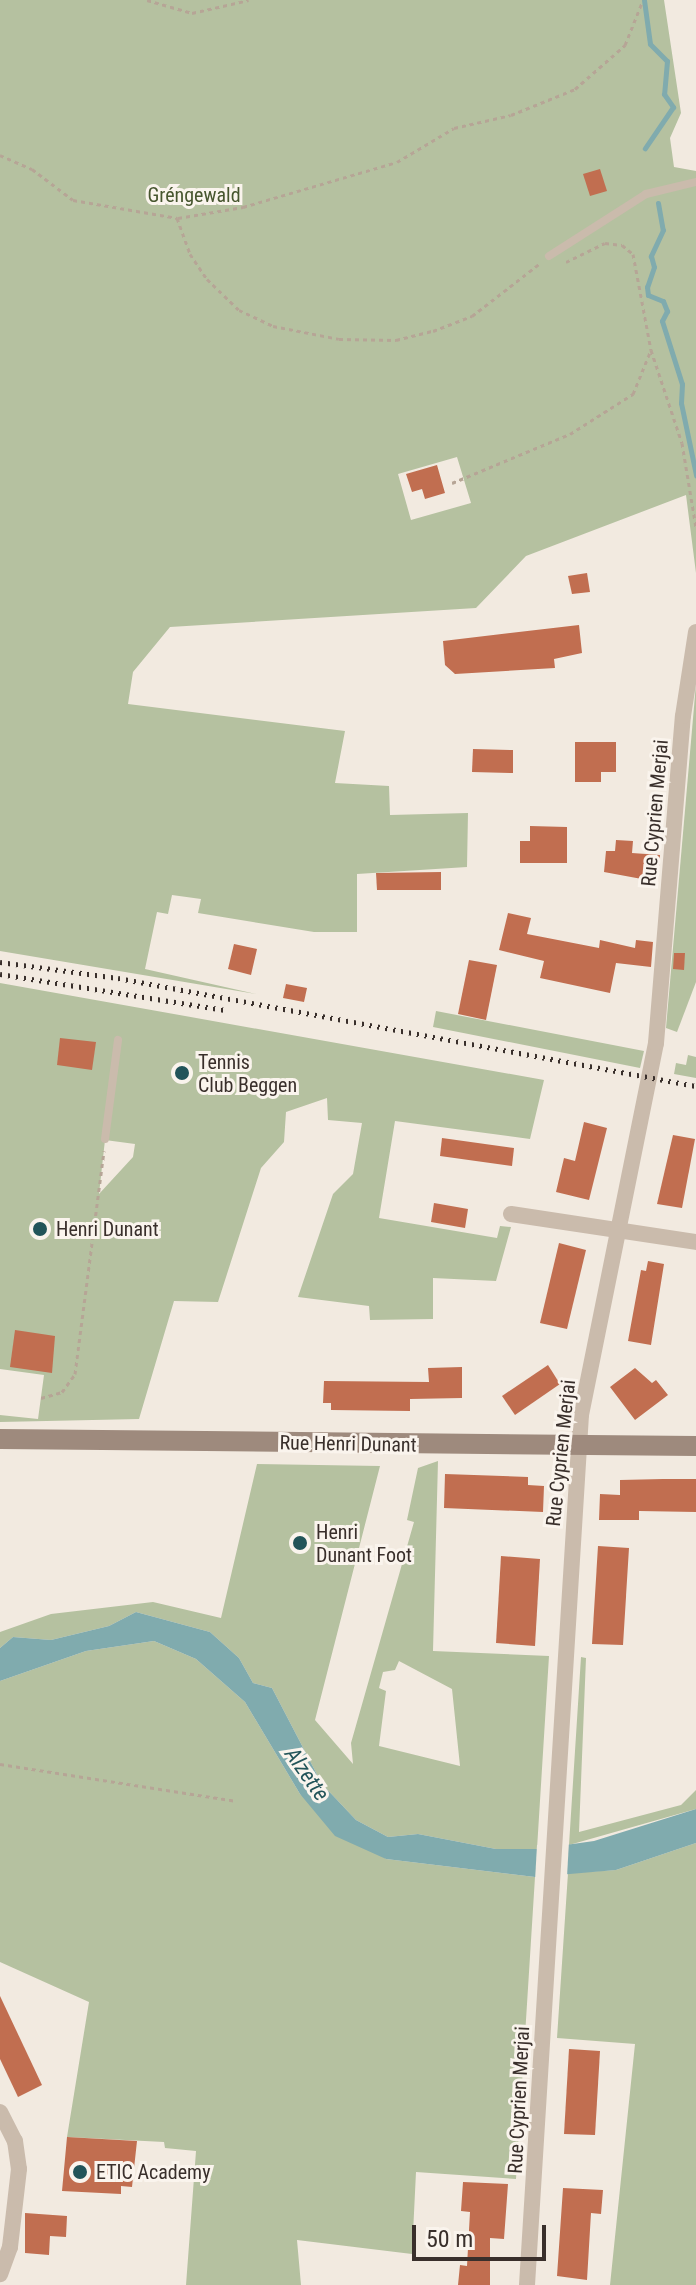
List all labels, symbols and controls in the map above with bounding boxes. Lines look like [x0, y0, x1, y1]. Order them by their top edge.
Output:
park label: Gréngewald [147, 183, 241, 207]
street label: Rue Cyprien Merjai [637, 739, 673, 887]
place label: Tennis Club Beggen [198, 1050, 297, 1097]
marker: Tennis Club Beggen [173, 1064, 191, 1082]
place label: Henri Dunant [56, 1217, 159, 1241]
marker: Henri Dunant [31, 1220, 49, 1238]
street label: Rue Cyprien Merjai [541, 1378, 581, 1528]
street label: Rue Henri Dunant [279, 1431, 417, 1457]
place label: Henri Dunant Foot [316, 1520, 412, 1567]
marker: Henri Dunant Foot [291, 1534, 309, 1552]
water label: Alzette [279, 1742, 335, 1806]
street label: Rue Cyprien Merjai [503, 2026, 535, 2174]
place label: ETIC Academy [96, 2160, 211, 2184]
marker: ETIC Academy [71, 2163, 89, 2181]
scale bar [416, 2209, 550, 2259]
text: 50 m [426, 2225, 473, 2253]

